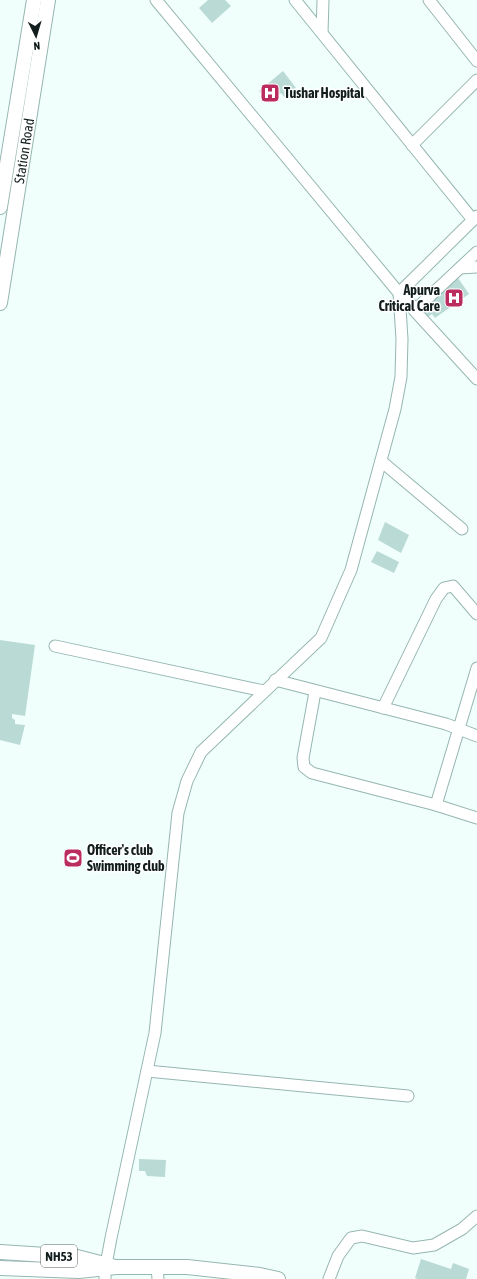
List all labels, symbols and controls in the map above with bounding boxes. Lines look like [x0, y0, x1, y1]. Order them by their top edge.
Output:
north arrow [16, 16, 56, 56]
text: N [33, 40, 41, 52]
hospital icon: Tushar Hospital [259, 82, 281, 104]
place label: Tushar Hospital [284, 85, 365, 101]
street label: Station Road [11, 117, 37, 185]
place label: Apurva Critical Care [378, 282, 440, 314]
hospital icon: Apurva Critical Care [443, 287, 465, 309]
place label: Officer's club Swimming club [87, 842, 165, 874]
sports icon: Officer's club Swimming club [62, 847, 84, 869]
road number: NH53 [41, 1245, 77, 1267]

